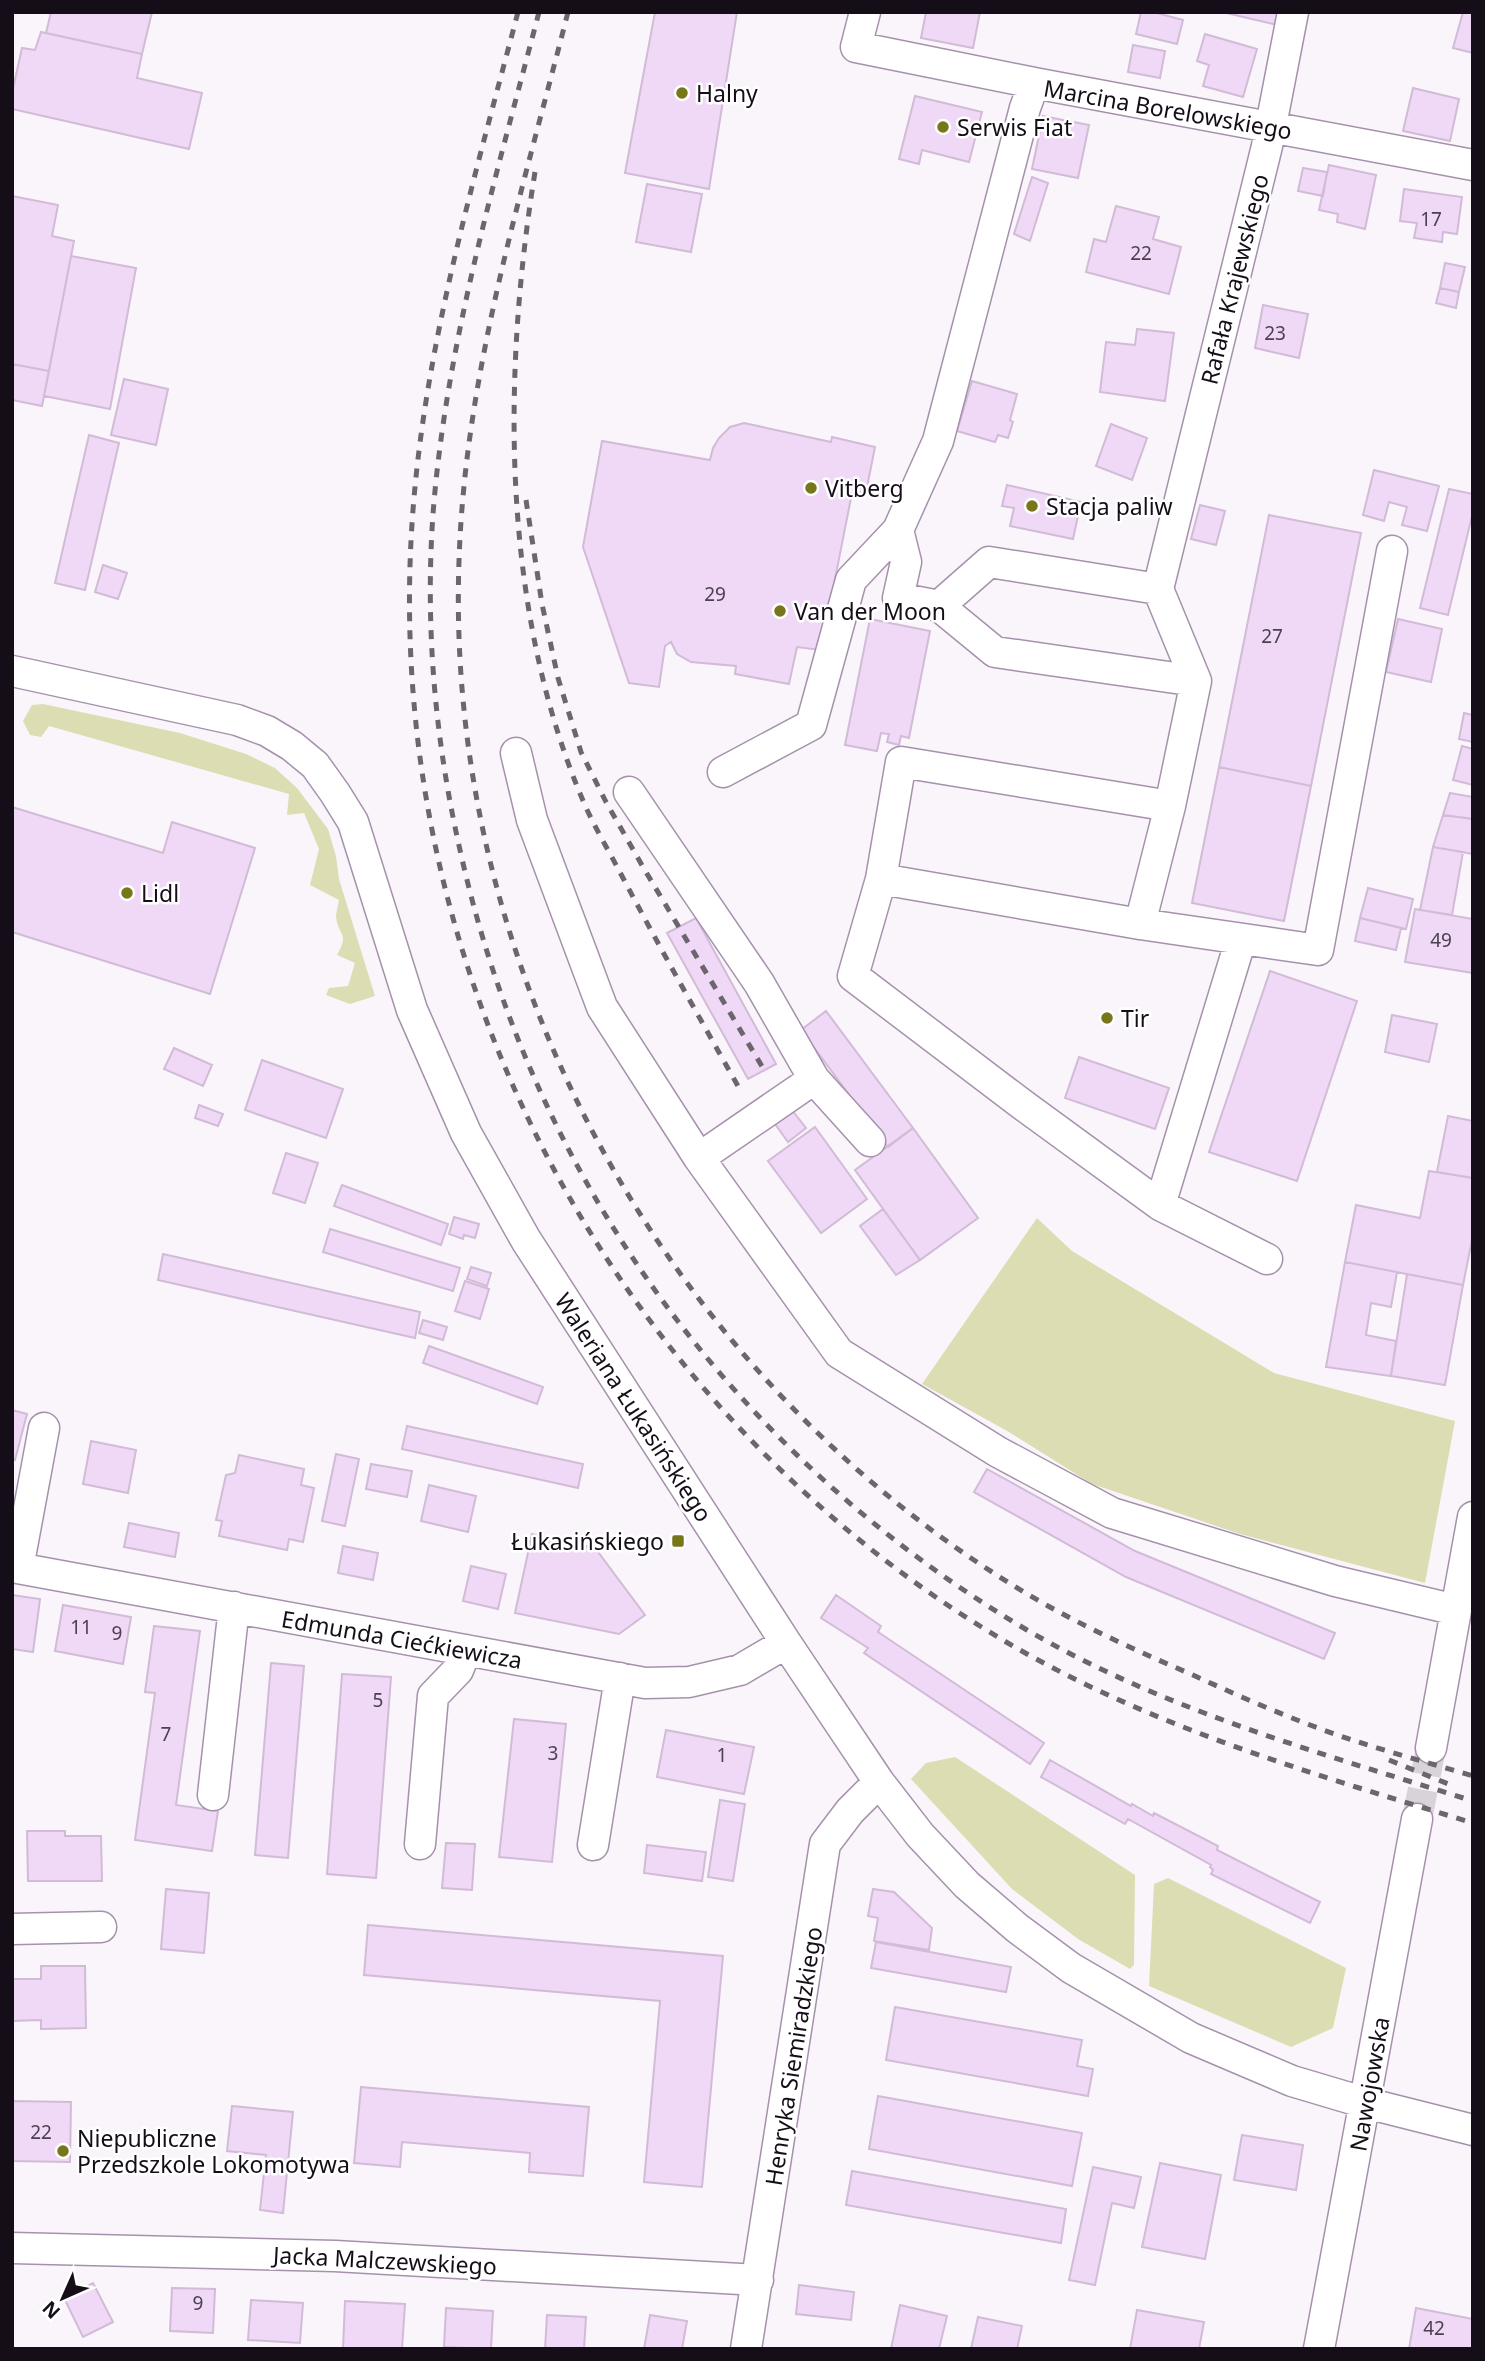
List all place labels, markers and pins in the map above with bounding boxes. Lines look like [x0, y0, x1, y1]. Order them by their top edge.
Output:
place label: Halny [696, 77, 758, 109]
marker: Halny [674, 85, 690, 101]
place label: Serwis Fiat [957, 111, 1072, 143]
marker: Serwis Fiat [935, 119, 951, 135]
place label: Vitberg [825, 472, 904, 504]
marker: Vitberg [803, 480, 819, 496]
place label: Stacja paliw [1046, 490, 1173, 522]
marker: Stacja paliw [1024, 498, 1040, 514]
place label: Van der Moon [794, 595, 946, 627]
marker: Van der Moon [772, 603, 788, 619]
place label: Lidl [141, 877, 179, 909]
marker: Lidl [119, 885, 135, 901]
place label: Tir [1121, 1002, 1150, 1034]
marker: Tir [1099, 1010, 1115, 1026]
place label: Łukasińskiego [511, 1525, 664, 1557]
marker: Łukasińskiego [670, 1533, 686, 1549]
place label: Niepubliczne Przedszkole Lokomotywa [77, 2122, 350, 2180]
marker: Niepubliczne Przedszkole Lokomotywa [55, 2143, 71, 2159]

